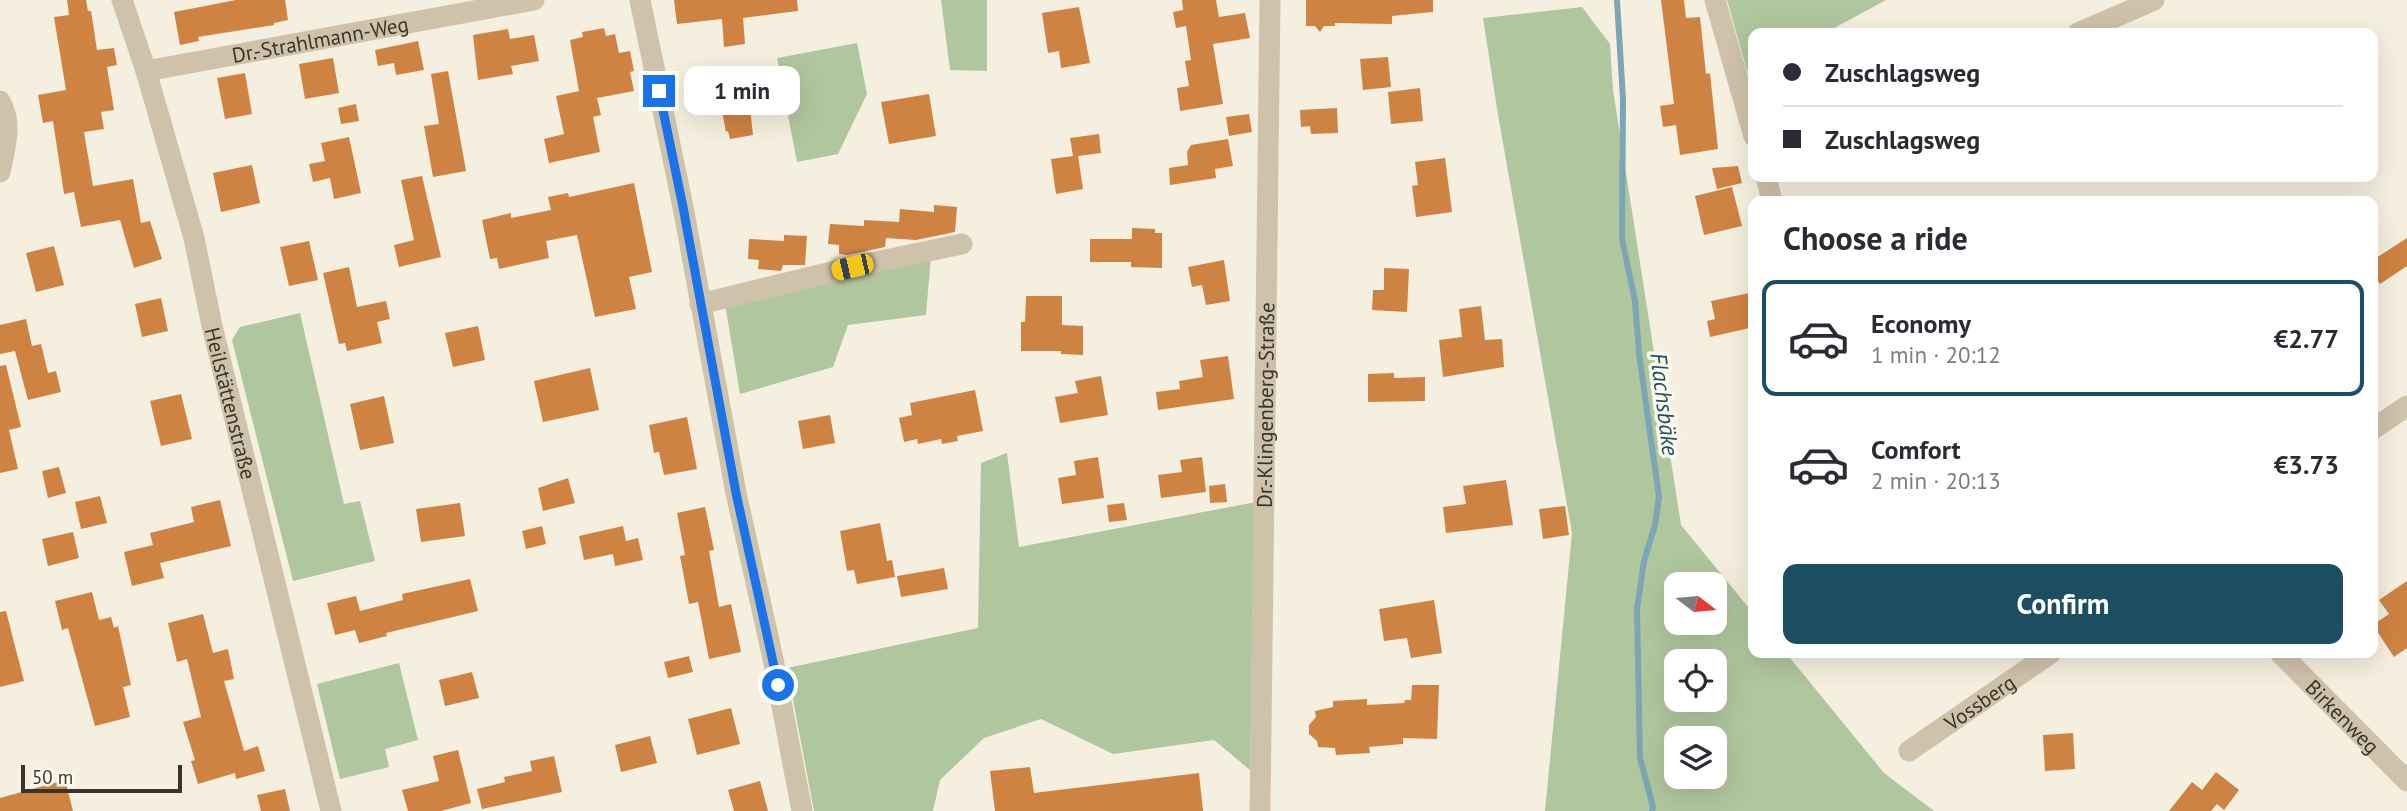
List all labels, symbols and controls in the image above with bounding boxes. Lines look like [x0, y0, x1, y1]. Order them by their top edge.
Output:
street label: Dr.-Strahlmann-Weg [230, 10, 410, 69]
text: Zuschlagsweg [1825, 56, 1980, 89]
callout: 1 min [684, 66, 799, 116]
route end [643, 75, 675, 107]
text: 1 min [714, 76, 770, 105]
text: Zuschlagsweg [1825, 123, 1980, 156]
text: Choose a ride [1783, 217, 1968, 259]
car [830, 252, 875, 282]
street label: Dr.-Klingenberg-Straße [1250, 302, 1280, 508]
icon: car [1787, 307, 1850, 370]
text: Economy [1871, 307, 1971, 340]
text: €2.77 [2274, 322, 2339, 355]
street label: Heilstättenstraße [199, 324, 263, 482]
text: 1 min · 20:12 [1871, 340, 2001, 369]
water label: Flachsbäke [1644, 351, 1686, 457]
icon: car [1787, 433, 1850, 496]
text: Comfort [1871, 433, 1961, 466]
text: €3.73 [2274, 448, 2339, 481]
text: 2 min · 20:13 [1871, 466, 2001, 495]
button: Confirm [1783, 564, 2343, 644]
north arrow [1664, 572, 1727, 635]
map controls [1664, 572, 1727, 789]
button: locate [1664, 649, 1727, 712]
street label: Vossberg [1938, 668, 2020, 737]
route start [762, 669, 794, 701]
street label: Birkenweg [2300, 673, 2385, 759]
button: layers [1664, 726, 1727, 789]
scale bar [21, 762, 182, 794]
text: 50 m [32, 765, 73, 789]

